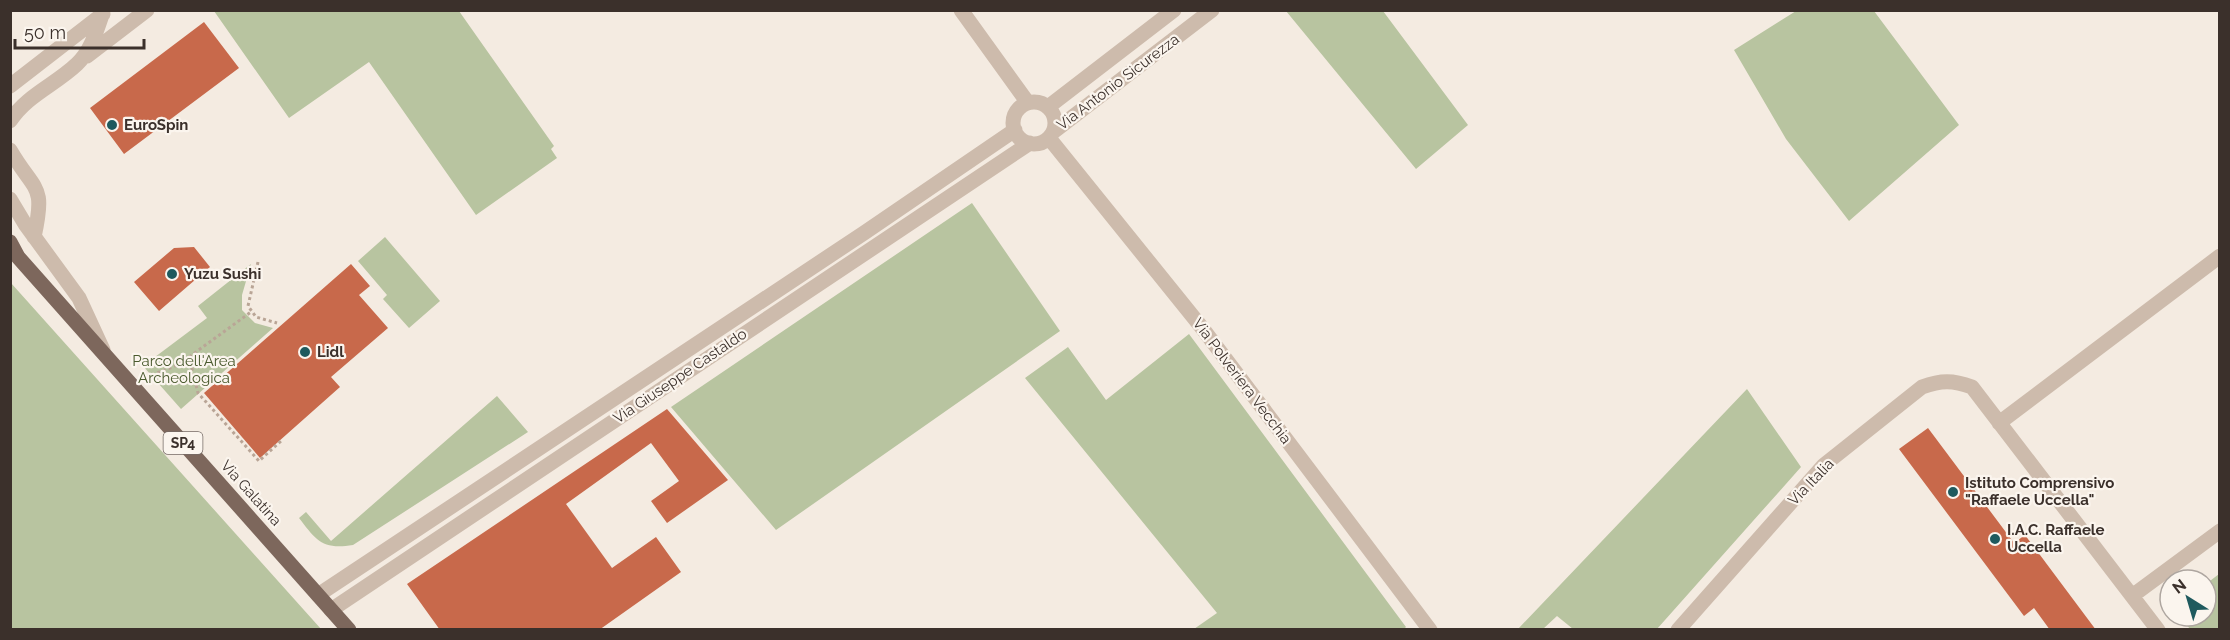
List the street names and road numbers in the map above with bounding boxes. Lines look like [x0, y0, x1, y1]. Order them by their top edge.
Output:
street label: Via Antonio Sicurezza [1053, 30, 1183, 134]
street label: Via Polveriera Vecchia [1189, 315, 1295, 447]
street label: Via Giuseppe Castaldo [610, 325, 750, 427]
road number: SP4 [164, 432, 202, 454]
street label: Via Italia [1784, 455, 1838, 509]
street label: Via Galatina [217, 457, 285, 529]

